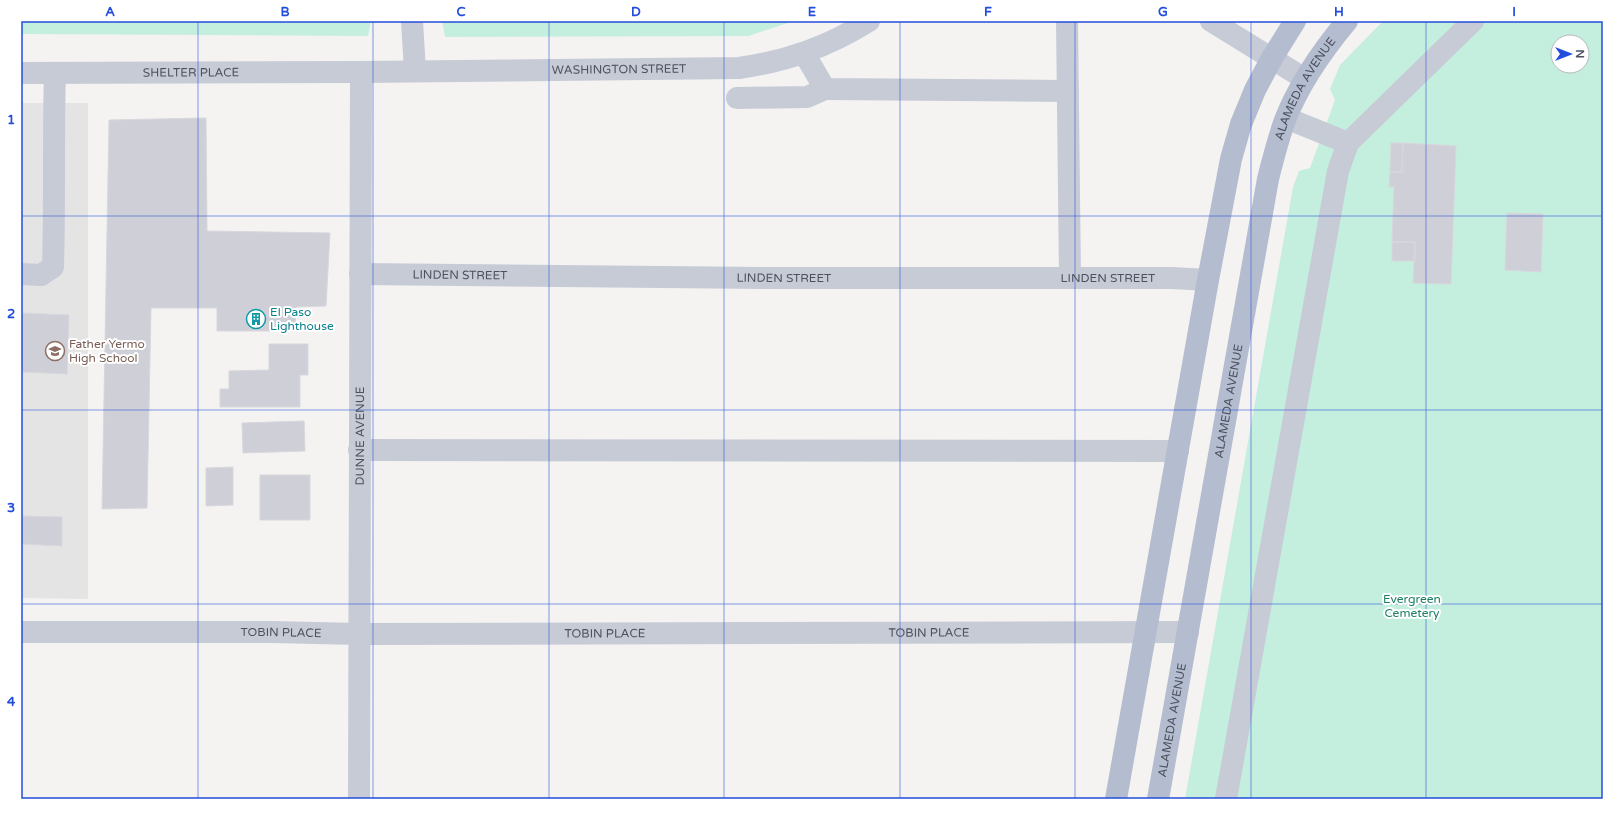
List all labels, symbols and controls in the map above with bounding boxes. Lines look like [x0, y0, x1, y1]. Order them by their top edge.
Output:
text: A [105, 4, 115, 20]
text: B [280, 4, 290, 20]
text: C [456, 4, 466, 20]
text: D [631, 4, 641, 20]
text: E [808, 4, 816, 20]
text: F [984, 4, 992, 20]
text: G [1158, 4, 1168, 20]
text: H [1334, 4, 1344, 20]
text: I [1512, 4, 1516, 20]
street label: ALAMEDA AVENUE [1272, 34, 1339, 142]
north arrow [1550, 34, 1590, 74]
text: N [1573, 50, 1586, 58]
street label: WASHINGTON STREET [552, 62, 687, 77]
street label: SHELTER PLACE [143, 65, 240, 80]
text: 1 [7, 112, 15, 128]
street label: LINDEN STREET [412, 268, 508, 282]
street label: LINDEN STREET [736, 271, 832, 285]
street label: LINDEN STREET [1061, 271, 1156, 285]
place label: El Paso Lighthouse [270, 305, 334, 333]
text: 2 [7, 306, 15, 322]
building icon: El Paso Lighthouse [245, 308, 267, 330]
place label: Father Yermo High School [69, 337, 145, 365]
school or university icon: Father Yermo High School [44, 340, 66, 362]
street label: ALAMEDA AVENUE [1212, 343, 1246, 459]
street label: DUNNE AVENUE [353, 386, 367, 486]
text: 3 [7, 500, 15, 516]
park label: Evergreen Cemetery [1383, 592, 1441, 620]
street label: TOBIN PLACE [241, 625, 322, 640]
street label: TOBIN PLACE [565, 626, 646, 641]
street label: TOBIN PLACE [889, 626, 970, 640]
street label: ALAMEDA AVENUE [1155, 662, 1189, 778]
text: 4 [7, 694, 16, 710]

